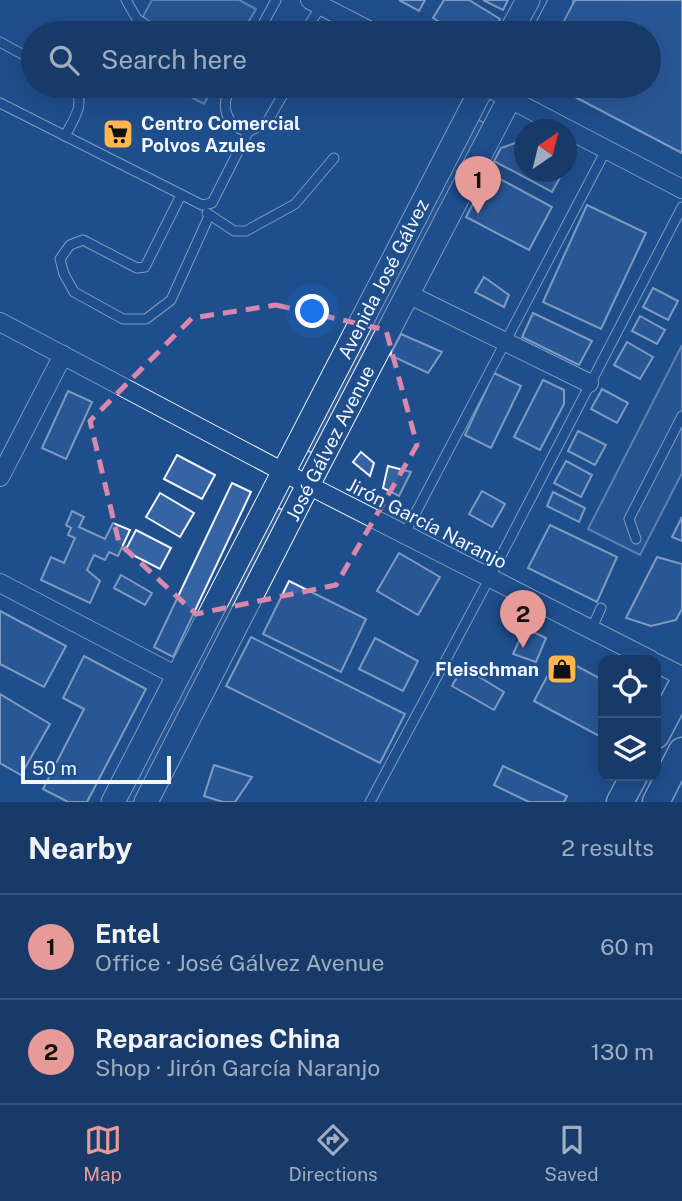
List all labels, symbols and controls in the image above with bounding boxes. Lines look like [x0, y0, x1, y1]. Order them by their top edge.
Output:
search box [21, 21, 661, 98]
icon: search [45, 41, 83, 79]
text: Search here [101, 44, 247, 75]
place label: Centro Comercial Polvos Azules [141, 112, 300, 156]
supermarket icon: Centro Comercial Polvos Azules [101, 117, 135, 151]
north arrow [514, 119, 577, 182]
pin: 1 [455, 156, 501, 214]
street label: Avenida José Gálvez [333, 195, 433, 363]
your location [295, 294, 329, 328]
street label: José Gálvez Avenue [281, 362, 379, 524]
street label: Jirón García Naranjo [343, 473, 511, 573]
pin: 2 [500, 590, 546, 648]
shop icon: Fleischman [545, 652, 579, 686]
map controls [598, 655, 661, 781]
button: locate [598, 655, 661, 718]
place label: Fleischman [435, 658, 539, 680]
button: layers [598, 718, 661, 781]
scale bar [21, 753, 172, 785]
text: 50 m [32, 757, 77, 779]
text: Nearby [28, 830, 132, 866]
text: 2 results [561, 834, 654, 861]
text: Entel [95, 918, 160, 949]
text: 1 [46, 933, 56, 960]
text: 60 m [600, 933, 654, 960]
text: Office · José Gálvez Avenue [95, 949, 385, 976]
text: Reparaciones China [95, 1023, 340, 1054]
text: 2 [44, 1038, 58, 1065]
text: 130 m [591, 1038, 654, 1065]
text: Shop · Jirón García Naranjo [95, 1054, 380, 1081]
tab: Map [83, 1121, 122, 1185]
tab: Directions [288, 1121, 378, 1185]
tab: Saved [544, 1121, 599, 1185]

